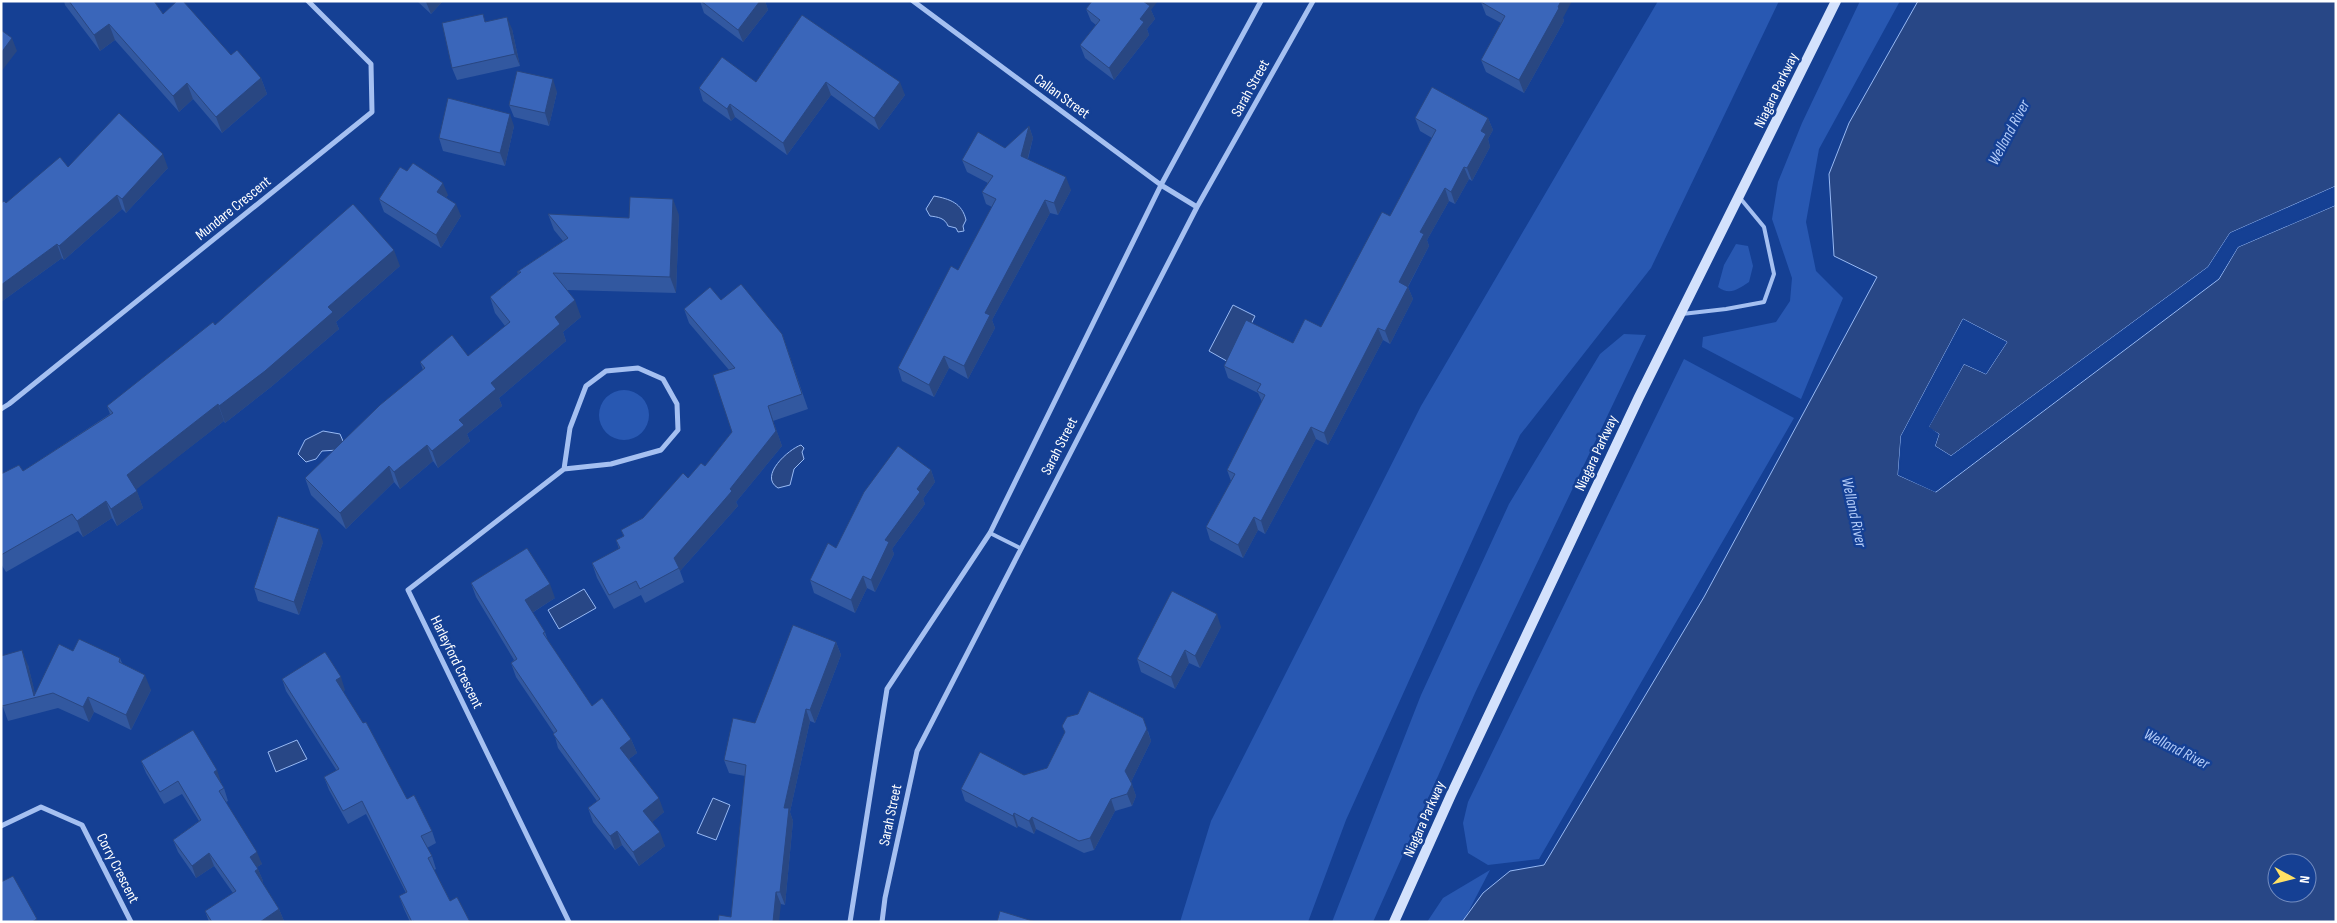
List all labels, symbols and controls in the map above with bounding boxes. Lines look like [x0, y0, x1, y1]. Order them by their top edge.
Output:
street label: Niagara Parkway [1750, 49, 1803, 131]
street label: Sarah Street [1227, 56, 1274, 120]
street label: Callan Street [1030, 70, 1094, 123]
water label: Welland River [1984, 96, 2035, 169]
street label: Mundare Crescent [192, 172, 275, 245]
street label: Niagara Parkway [1571, 412, 1622, 494]
street label: Sarah Street [1037, 414, 1082, 478]
water label: Welland River [1837, 476, 1870, 550]
street label: Harleyford Crescent [426, 613, 487, 712]
water label: Welland River [2140, 725, 2213, 774]
street label: Niagara Parkway [1399, 778, 1450, 860]
street label: Sarah Street [875, 782, 906, 848]
street label: Corry Crescent [92, 830, 143, 907]
north arrow [2267, 853, 2317, 903]
text: N [2296, 875, 2313, 884]

